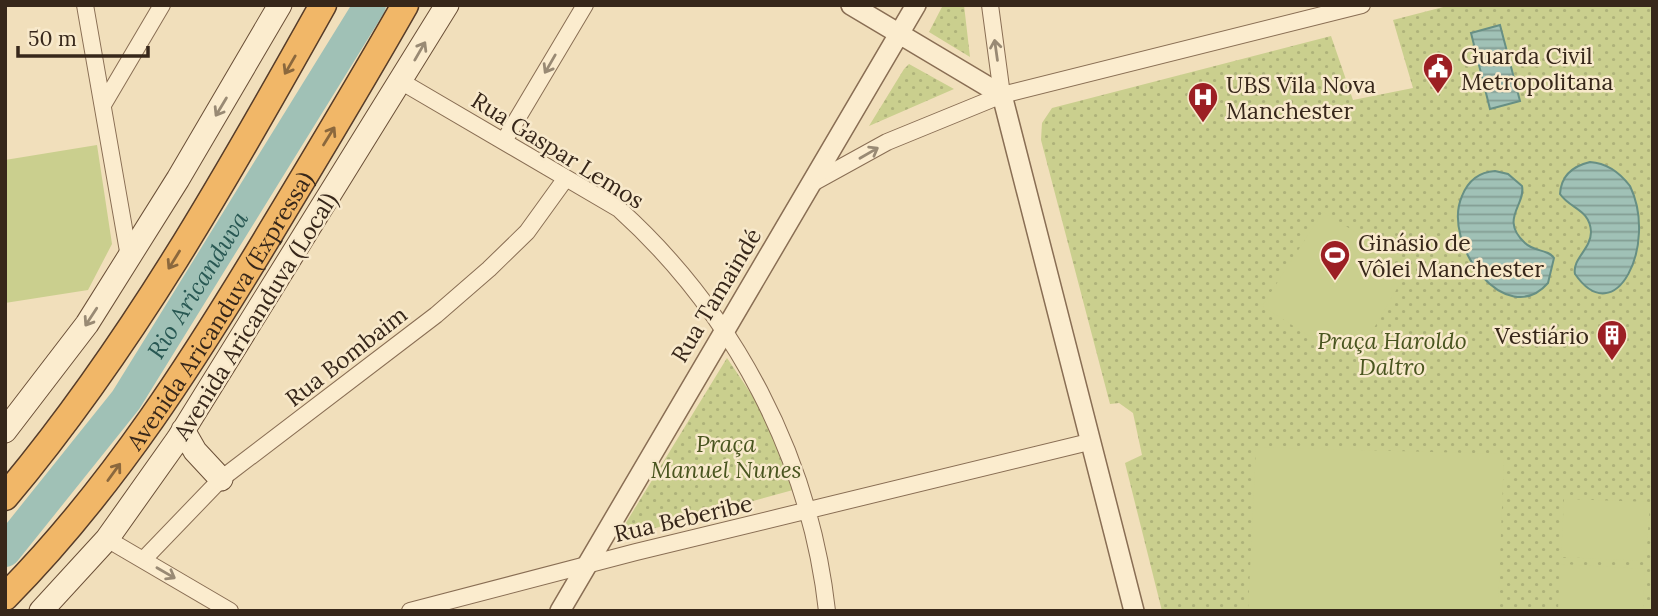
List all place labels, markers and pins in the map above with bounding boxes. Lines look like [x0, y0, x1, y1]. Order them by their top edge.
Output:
place label: Guarda Civil Metropolitana [1461, 41, 1613, 96]
public building icon: Guarda Civil Metropolitana [1421, 51, 1455, 95]
place label: UBS Vila Nova Manchester [1226, 70, 1376, 125]
hospital icon: UBS Vila Nova Manchester [1186, 80, 1220, 124]
place label: Ginásio de Vôlei Manchester [1357, 228, 1544, 283]
sports icon: Ginásio de Vôlei Manchester [1318, 238, 1352, 282]
building icon: Vestiário [1595, 318, 1629, 362]
place label: Vestiário [1494, 321, 1589, 350]

